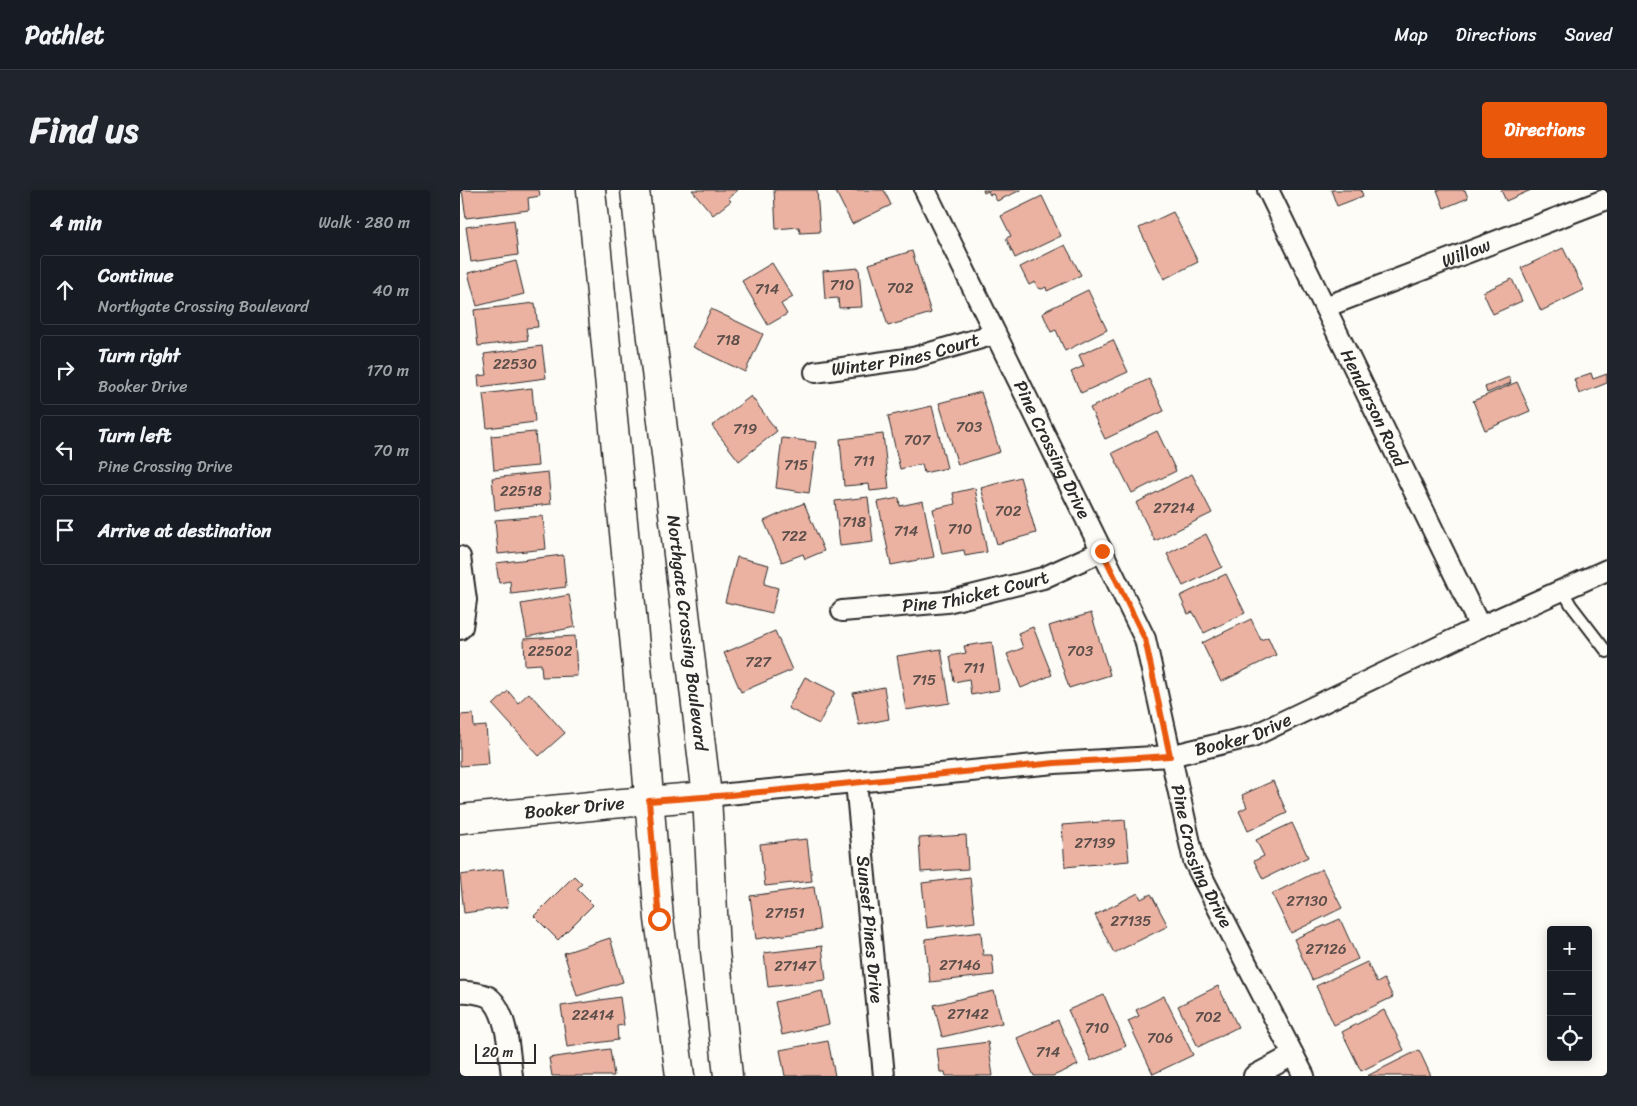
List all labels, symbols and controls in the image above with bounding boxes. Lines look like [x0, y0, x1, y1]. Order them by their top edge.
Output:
text: Pathlet [25, 14, 104, 56]
text: Map [1395, 19, 1428, 51]
text: Directions [1456, 19, 1537, 51]
text: Saved [1565, 19, 1612, 51]
text: Find us [30, 99, 138, 161]
button: Directions [1482, 102, 1607, 158]
text: 4 min [50, 204, 102, 242]
text: Walk · 280 m [319, 208, 410, 237]
street label: Willow [1437, 229, 1496, 277]
text: Continue [98, 259, 174, 292]
house number: 710 [830, 272, 854, 298]
house number: 702 [887, 275, 914, 301]
icon: ahead [51, 276, 79, 304]
text: 40 m [372, 276, 409, 305]
house number: 714 [755, 276, 779, 302]
text: Northgate Crossing Boulevard [98, 292, 309, 321]
street label: Winter Pines Court [829, 323, 983, 386]
house number: 718 [716, 327, 740, 353]
text: Turn right [98, 339, 180, 372]
street label: Henderson Road [1331, 343, 1417, 474]
house number: 22530 [493, 351, 537, 377]
icon: right [51, 356, 79, 384]
text: 170 m [366, 356, 409, 385]
text: Booker Drive [98, 372, 188, 401]
street label: Pine Crossing Drive [1004, 374, 1100, 525]
house number: 703 [956, 414, 982, 440]
house number: 719 [733, 416, 757, 442]
text: Turn left [98, 419, 171, 452]
house number: 707 [904, 427, 932, 453]
icon: left [51, 436, 79, 464]
text: 70 m [373, 436, 409, 465]
house number: 711 [853, 448, 875, 474]
text: Pine Crossing Drive [98, 452, 233, 481]
house number: 715 [784, 452, 808, 478]
house number: 22518 [500, 478, 542, 504]
house number: 27214 [1153, 495, 1195, 521]
house number: 702 [995, 498, 1022, 524]
house number: 718 [842, 509, 866, 535]
street label: Northgate Crossing Boulevard [657, 513, 718, 754]
text: Arrive at destination [98, 514, 271, 547]
icon: arrive [51, 516, 79, 544]
house number: 710 [948, 516, 972, 542]
house number: 714 [894, 518, 918, 544]
house number: 722 [781, 523, 807, 549]
route end [1091, 540, 1114, 563]
street label: Pine Thicket Court [901, 561, 1055, 622]
house number: 22502 [528, 638, 573, 664]
house number: 703 [1067, 638, 1093, 664]
house number: 727 [745, 649, 772, 675]
house number: 711 [963, 655, 985, 681]
house number: 715 [912, 667, 936, 693]
street label: Booker Drive [1191, 704, 1297, 766]
street label: Pine Crossing Drive [1162, 781, 1242, 934]
street label: Booker Drive [523, 787, 626, 829]
house number: 27139 [1074, 830, 1116, 856]
street label: Sunset Pines Drive [847, 854, 893, 1005]
house number: 27130 [1286, 888, 1328, 914]
house number: 27151 [765, 900, 805, 926]
route start [648, 908, 671, 931]
house number: 27135 [1110, 908, 1152, 934]
map controls [1547, 926, 1592, 1061]
button: + [1547, 926, 1592, 971]
house number: 27126 [1306, 936, 1346, 962]
house number: 27146 [939, 952, 981, 978]
house number: 27147 [774, 953, 817, 979]
button: − [1547, 971, 1592, 1016]
house number: 27142 [947, 1001, 989, 1027]
house number: 22414 [572, 1002, 614, 1028]
house number: 702 [1195, 1004, 1222, 1030]
house number: 710 [1085, 1015, 1109, 1041]
button: locate [1547, 1016, 1592, 1061]
house number: 706 [1147, 1025, 1173, 1051]
house number: 714 [1036, 1039, 1060, 1065]
text: 20 m [482, 1040, 513, 1065]
scale bar [475, 1041, 536, 1064]

